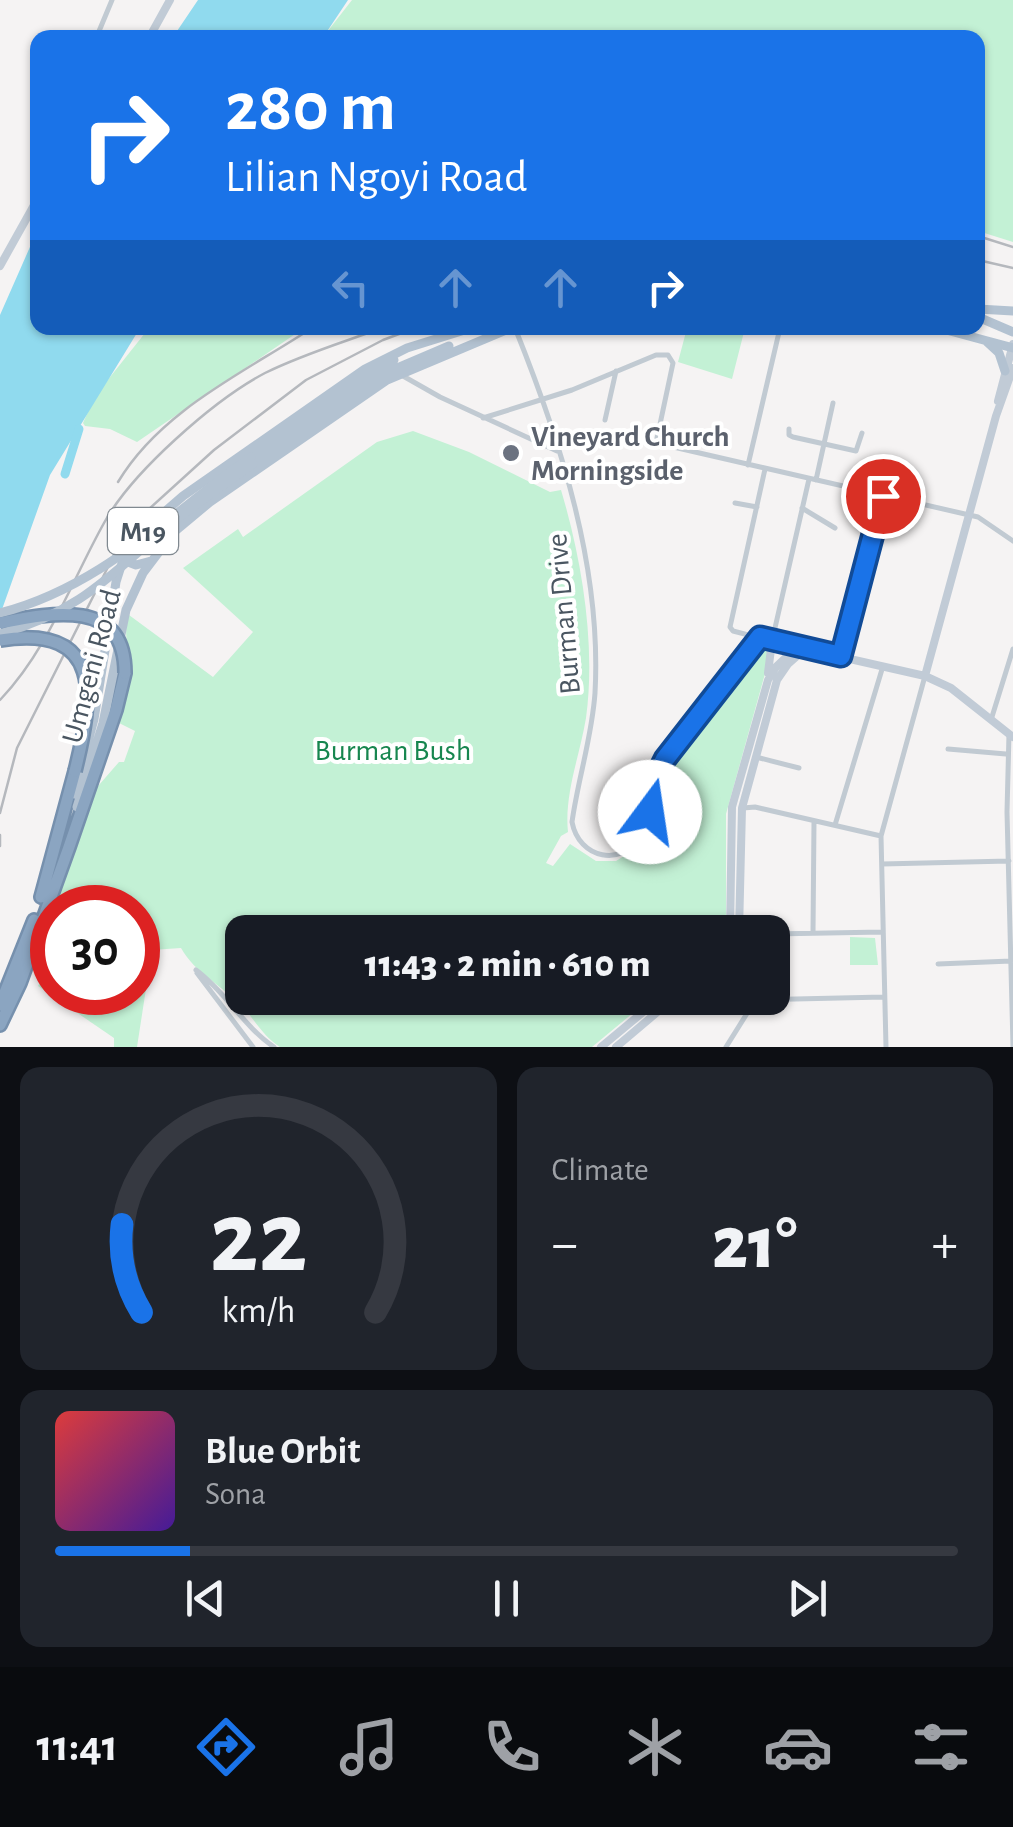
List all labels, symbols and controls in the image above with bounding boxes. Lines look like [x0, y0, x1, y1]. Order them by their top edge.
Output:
icon: right [60, 70, 190, 200]
text: 280 m [225, 73, 396, 143]
text: Lilian Ngoyi Road [225, 155, 528, 200]
icon: left [323, 260, 378, 315]
icon: ahead [428, 260, 483, 315]
icon: ahead [533, 260, 588, 315]
icon: right [638, 260, 693, 315]
place label: Vineyard Church Morningside [531, 422, 729, 486]
marker: Vineyard Church Morningside [500, 442, 522, 464]
pin [841, 454, 926, 539]
icon: arrive [856, 469, 911, 524]
road number: M19 [108, 508, 178, 554]
street label: Burman Drive [542, 532, 586, 696]
street label: Umgeni Road [57, 586, 127, 746]
park label: Burman Bush [315, 736, 471, 766]
position arrow [598, 760, 702, 864]
speed limit sign: 30 [30, 885, 160, 1015]
text: 11:43 · 2 min · 610 m [365, 946, 650, 984]
text: Climate [552, 1154, 649, 1186]
text: 22 [209, 1187, 307, 1291]
text: 21° [712, 1207, 797, 1282]
text: − [552, 1217, 578, 1272]
text: + [932, 1217, 958, 1272]
text: km/h [221, 1293, 295, 1329]
text: Blue Orbit [205, 1433, 360, 1471]
text: Sona [205, 1478, 266, 1510]
icon: previous [178, 1571, 233, 1626]
icon: pause [479, 1571, 534, 1626]
icon: next [780, 1571, 835, 1626]
icon: directions [191, 1712, 261, 1782]
icon: music [334, 1712, 404, 1782]
icon: phone [477, 1712, 547, 1782]
icon: climate [620, 1712, 690, 1782]
icon: car [763, 1712, 833, 1782]
icon: filters [906, 1712, 976, 1782]
text: 11:41 [37, 1724, 118, 1769]

